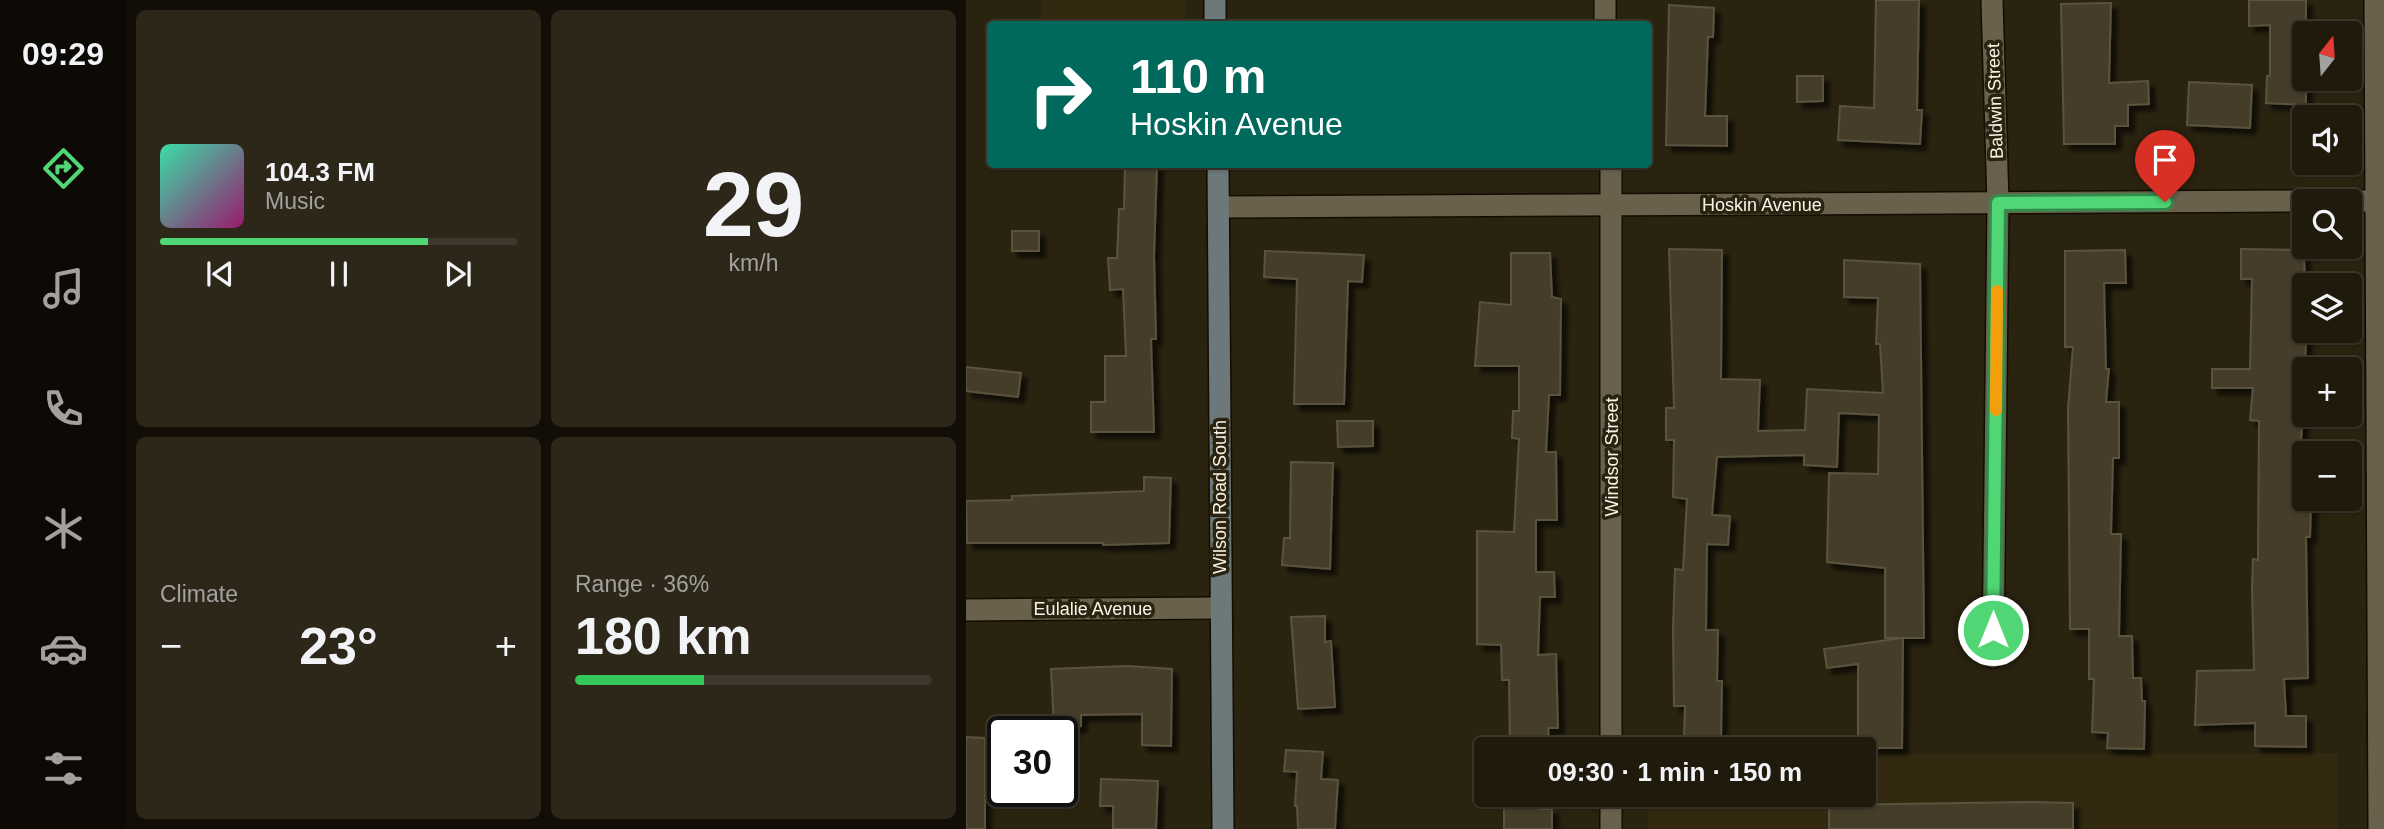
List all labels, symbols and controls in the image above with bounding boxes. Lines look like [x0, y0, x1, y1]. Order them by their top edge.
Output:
north arrow [2292, 21, 2362, 91]
map controls [2292, 21, 2362, 511]
text: 09:29 [22, 36, 104, 72]
street label: Baldwin Street [1983, 43, 2007, 159]
icon: right [1015, 49, 1106, 140]
text: 110 m [1130, 49, 1266, 103]
button: sound [2292, 105, 2362, 175]
text: Hoskin Avenue [1130, 106, 1343, 142]
pin [2135, 130, 2195, 202]
icon: arrive [2146, 141, 2184, 179]
icon: directions [39, 144, 88, 193]
text: 29 [703, 154, 804, 255]
text: 104.3 FM [265, 157, 375, 187]
text: Music [265, 188, 325, 214]
button: search [2292, 189, 2362, 259]
street label: Hoskin Avenue [1702, 195, 1822, 215]
text: km/h [729, 250, 778, 276]
icon: previous [201, 255, 239, 293]
icon: pause [320, 255, 358, 293]
icon: next [439, 255, 477, 293]
icon: music [39, 264, 88, 313]
button: layers [2292, 273, 2362, 343]
button: + [2292, 357, 2362, 427]
icon: phone [39, 384, 88, 433]
street label: Windsor Street [1602, 397, 1622, 517]
street label: Wilson Road South [1210, 420, 1230, 574]
button: − [2292, 441, 2362, 511]
icon: climate [39, 504, 88, 553]
text: Range · 36% [575, 571, 709, 597]
text: Climate [160, 581, 238, 607]
position arrow [1956, 593, 2030, 667]
street label: Eulalie Avenue [1034, 599, 1152, 619]
text: 180 km [575, 607, 751, 665]
text: 23° [299, 617, 378, 675]
icon: car [39, 624, 88, 673]
text: − [160, 625, 182, 667]
text: + [495, 625, 517, 667]
speed limit sign: 30 [987, 716, 1078, 807]
icon: filters [39, 744, 88, 793]
text: 09:30 · 1 min · 150 m [1548, 757, 1802, 787]

